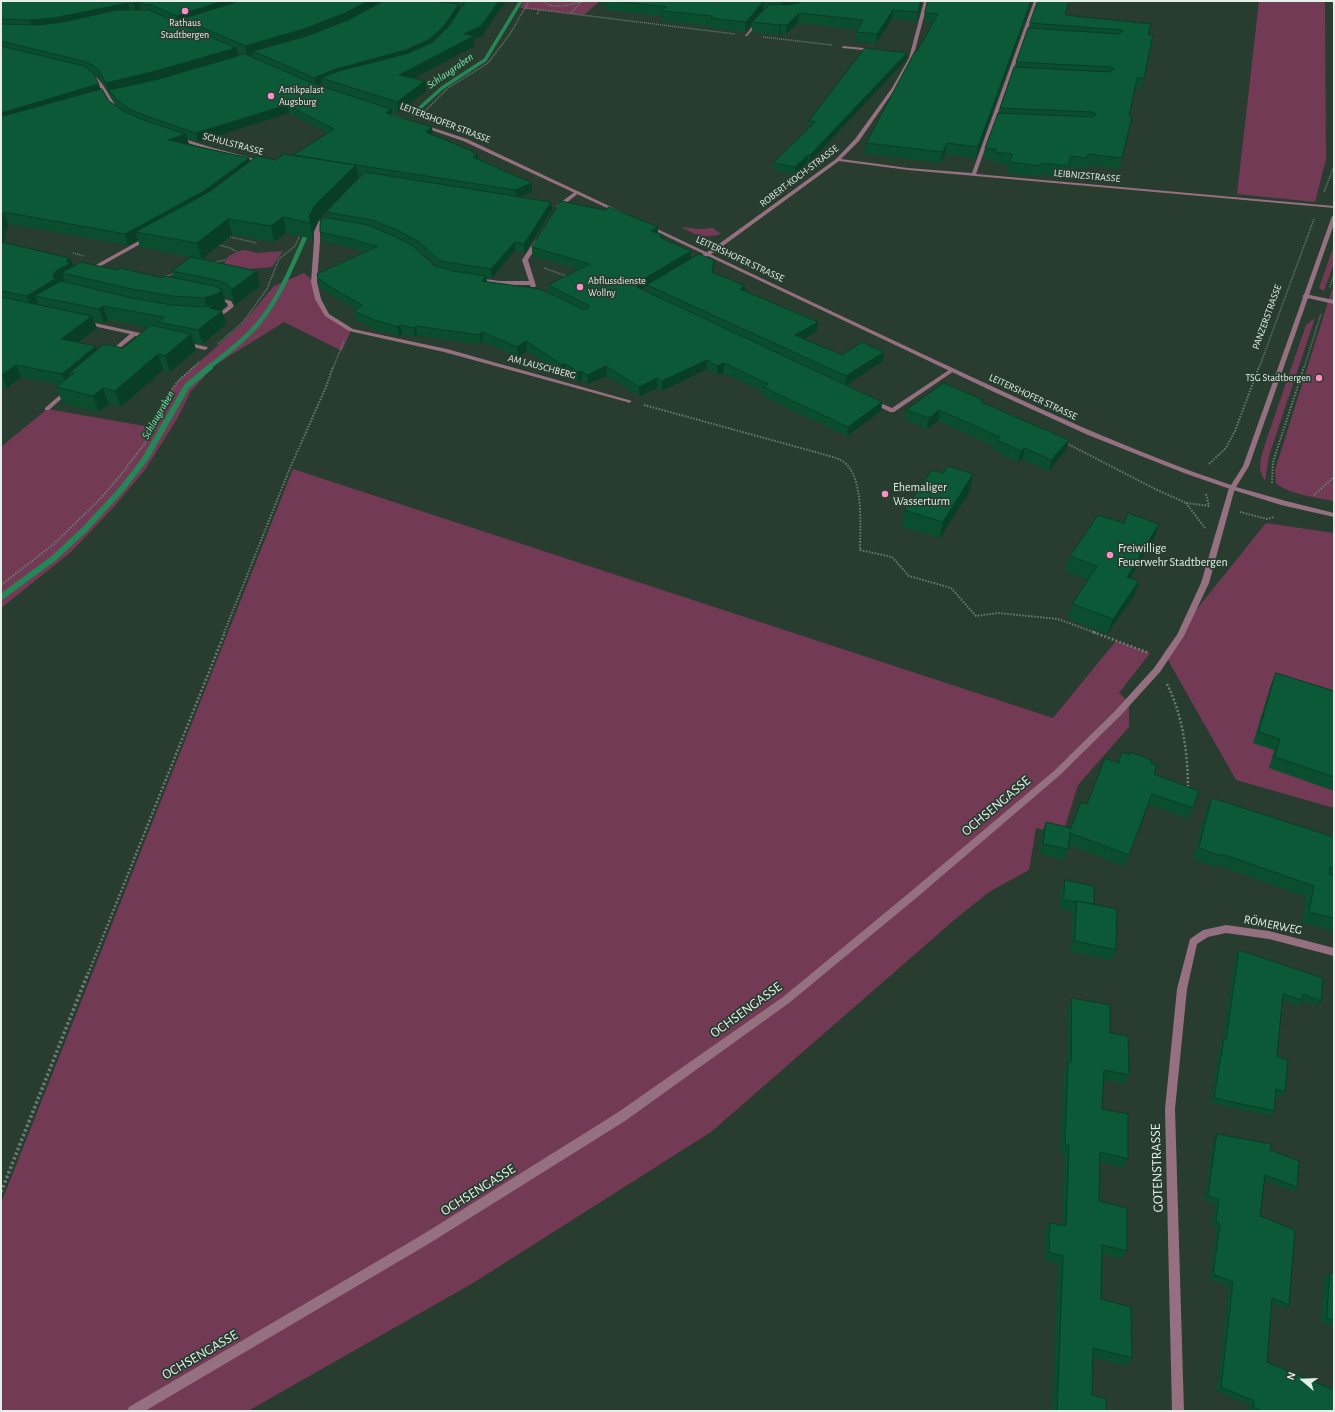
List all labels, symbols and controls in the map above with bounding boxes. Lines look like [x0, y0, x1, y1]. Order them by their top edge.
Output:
marker: Rathaus Stadtbergen [180, 6, 190, 16]
place label: Rathaus Stadtbergen [161, 17, 209, 40]
water label: Schlaugraben [424, 50, 476, 92]
place label: Antikpalast Augsburg [279, 84, 324, 108]
marker: Antikpalast Augsburg [266, 91, 276, 101]
street label: LEITERSHOFER STRASSE [398, 100, 492, 146]
street label: SCHULSTRASSE [201, 130, 265, 158]
street label: ROBERT-KOCH-STRASSE [757, 142, 841, 210]
street label: LEIBNIZSTRASSE [1053, 167, 1121, 185]
street label: LEITERSHOFER STRASSE [694, 233, 786, 285]
place label: Abflussdienste Wollny [588, 275, 646, 298]
marker: Abflussdienste Wollny [575, 282, 585, 292]
street label: PANZERSTRASSE [1250, 283, 1284, 351]
street label: AM LAUSCHBERG [507, 352, 577, 382]
street label: LEITERSHOFER STRASSE [987, 371, 1079, 423]
place label: TSG Stadtbergen [1245, 372, 1311, 384]
marker: TSG Stadtbergen [1314, 373, 1324, 383]
water label: Schlaugraben [139, 388, 177, 442]
place label: Ehemaliger Wasserturm [893, 480, 950, 508]
marker: Ehemaliger Wasserturm [880, 489, 890, 499]
place label: Freiwillige Feuerwehr Stadtbergen [1118, 541, 1228, 569]
marker: Freiwillige Feuerwehr Stadtbergen [1105, 550, 1115, 560]
street label: OCHSENGASSE [958, 772, 1034, 840]
street label: RÖMERWEG [1243, 912, 1303, 938]
street label: OCHSENGASSE [707, 978, 785, 1042]
street label: GOTENSTRASSE [1147, 1123, 1167, 1213]
street label: OCHSENGASSE [438, 1160, 518, 1220]
street label: OCHSENGASSE [159, 1327, 241, 1383]
north arrow [1283, 1360, 1323, 1400]
text: N [1285, 1371, 1298, 1381]

